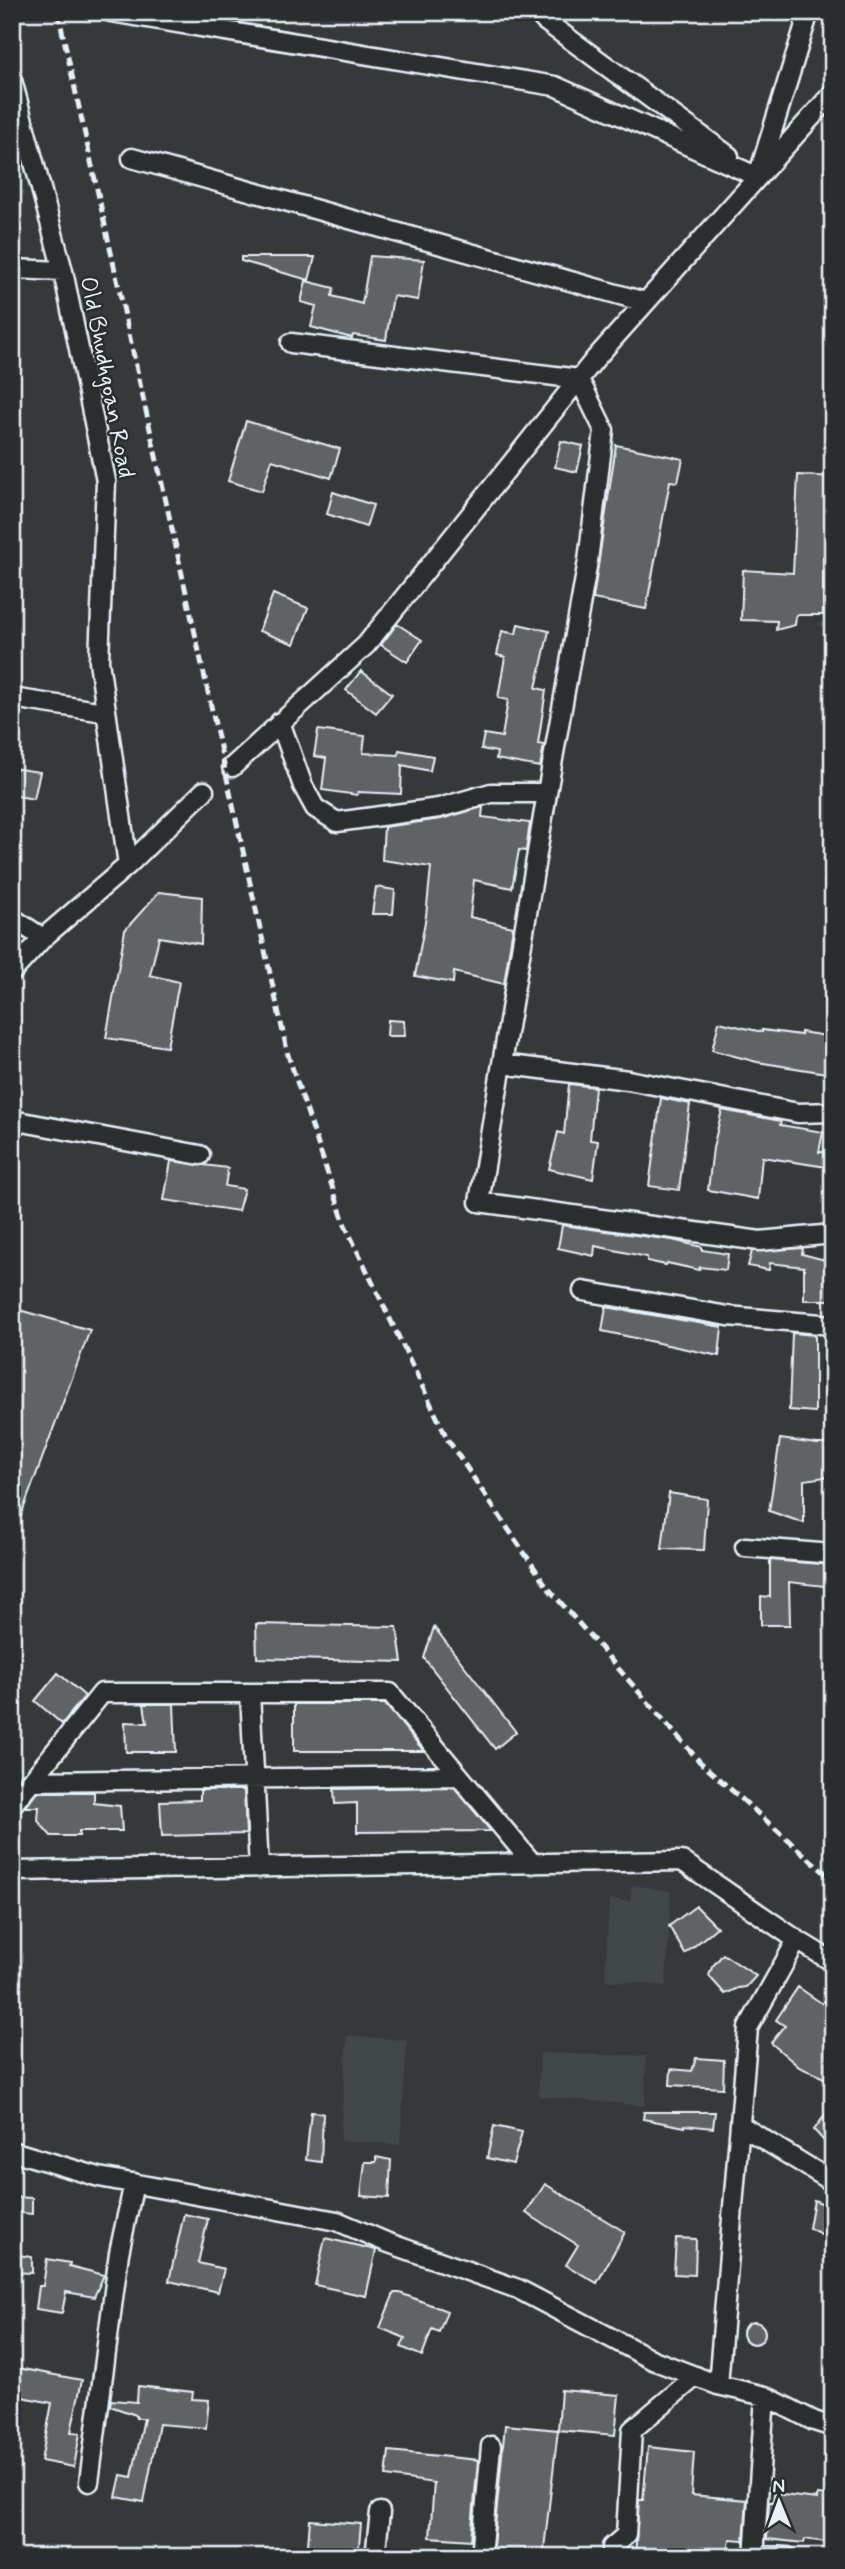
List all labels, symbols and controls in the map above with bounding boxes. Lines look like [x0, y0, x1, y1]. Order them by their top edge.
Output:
street label: Old Bhudhgoan Road [72, 274, 141, 481]
north arrow [744, 2468, 814, 2538]
text: N [772, 2474, 785, 2499]

